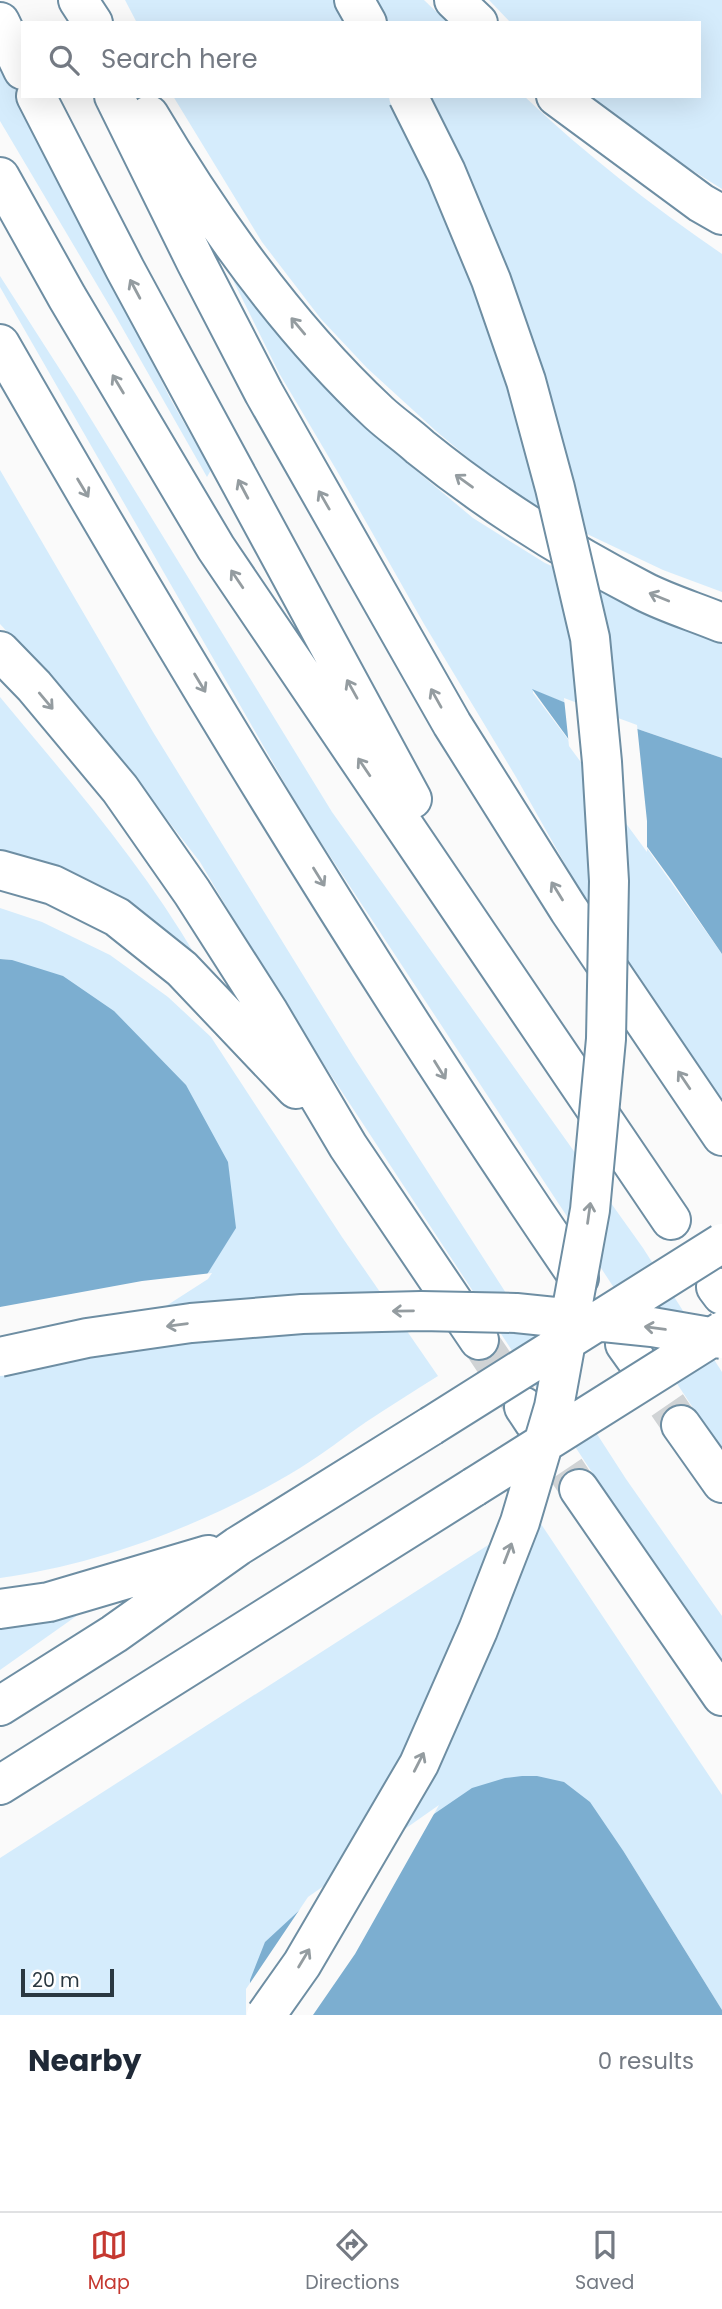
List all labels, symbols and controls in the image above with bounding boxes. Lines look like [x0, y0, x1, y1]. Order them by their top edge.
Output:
search box [21, 21, 701, 98]
icon: search [45, 41, 83, 79]
text: Search here [101, 41, 258, 77]
one-way arrow [128, 279, 142, 299]
one-way arrow [290, 317, 306, 335]
one-way arrow [111, 375, 125, 395]
one-way arrow [455, 474, 474, 488]
one-way arrow [77, 477, 91, 497]
one-way arrow [236, 479, 249, 500]
one-way arrow [317, 490, 331, 510]
one-way arrow [230, 570, 244, 589]
one-way arrow [648, 590, 670, 603]
one-way arrow [193, 673, 207, 693]
one-way arrow [344, 679, 358, 700]
one-way arrow [429, 688, 443, 708]
one-way arrow [38, 691, 54, 709]
one-way arrow [357, 758, 371, 778]
one-way arrow [312, 867, 326, 887]
one-way arrow [549, 881, 563, 901]
one-way arrow [434, 1059, 448, 1079]
one-way arrow [677, 1070, 691, 1090]
one-way arrow [583, 1202, 596, 1225]
one-way arrow [392, 1304, 415, 1318]
one-way arrow [166, 1319, 188, 1332]
one-way arrow [644, 1321, 666, 1334]
one-way arrow [503, 1542, 516, 1564]
one-way arrow [412, 1752, 426, 1773]
one-way arrow [298, 1949, 312, 1969]
scale bar [21, 1966, 114, 1998]
text: 20 m [32, 1967, 80, 1994]
text: Nearby [28, 2039, 142, 2082]
text: 0 results [598, 2045, 694, 2077]
tab: Map [88, 2226, 130, 2297]
tab: Directions [305, 2226, 400, 2297]
tab: Saved [575, 2226, 634, 2297]

